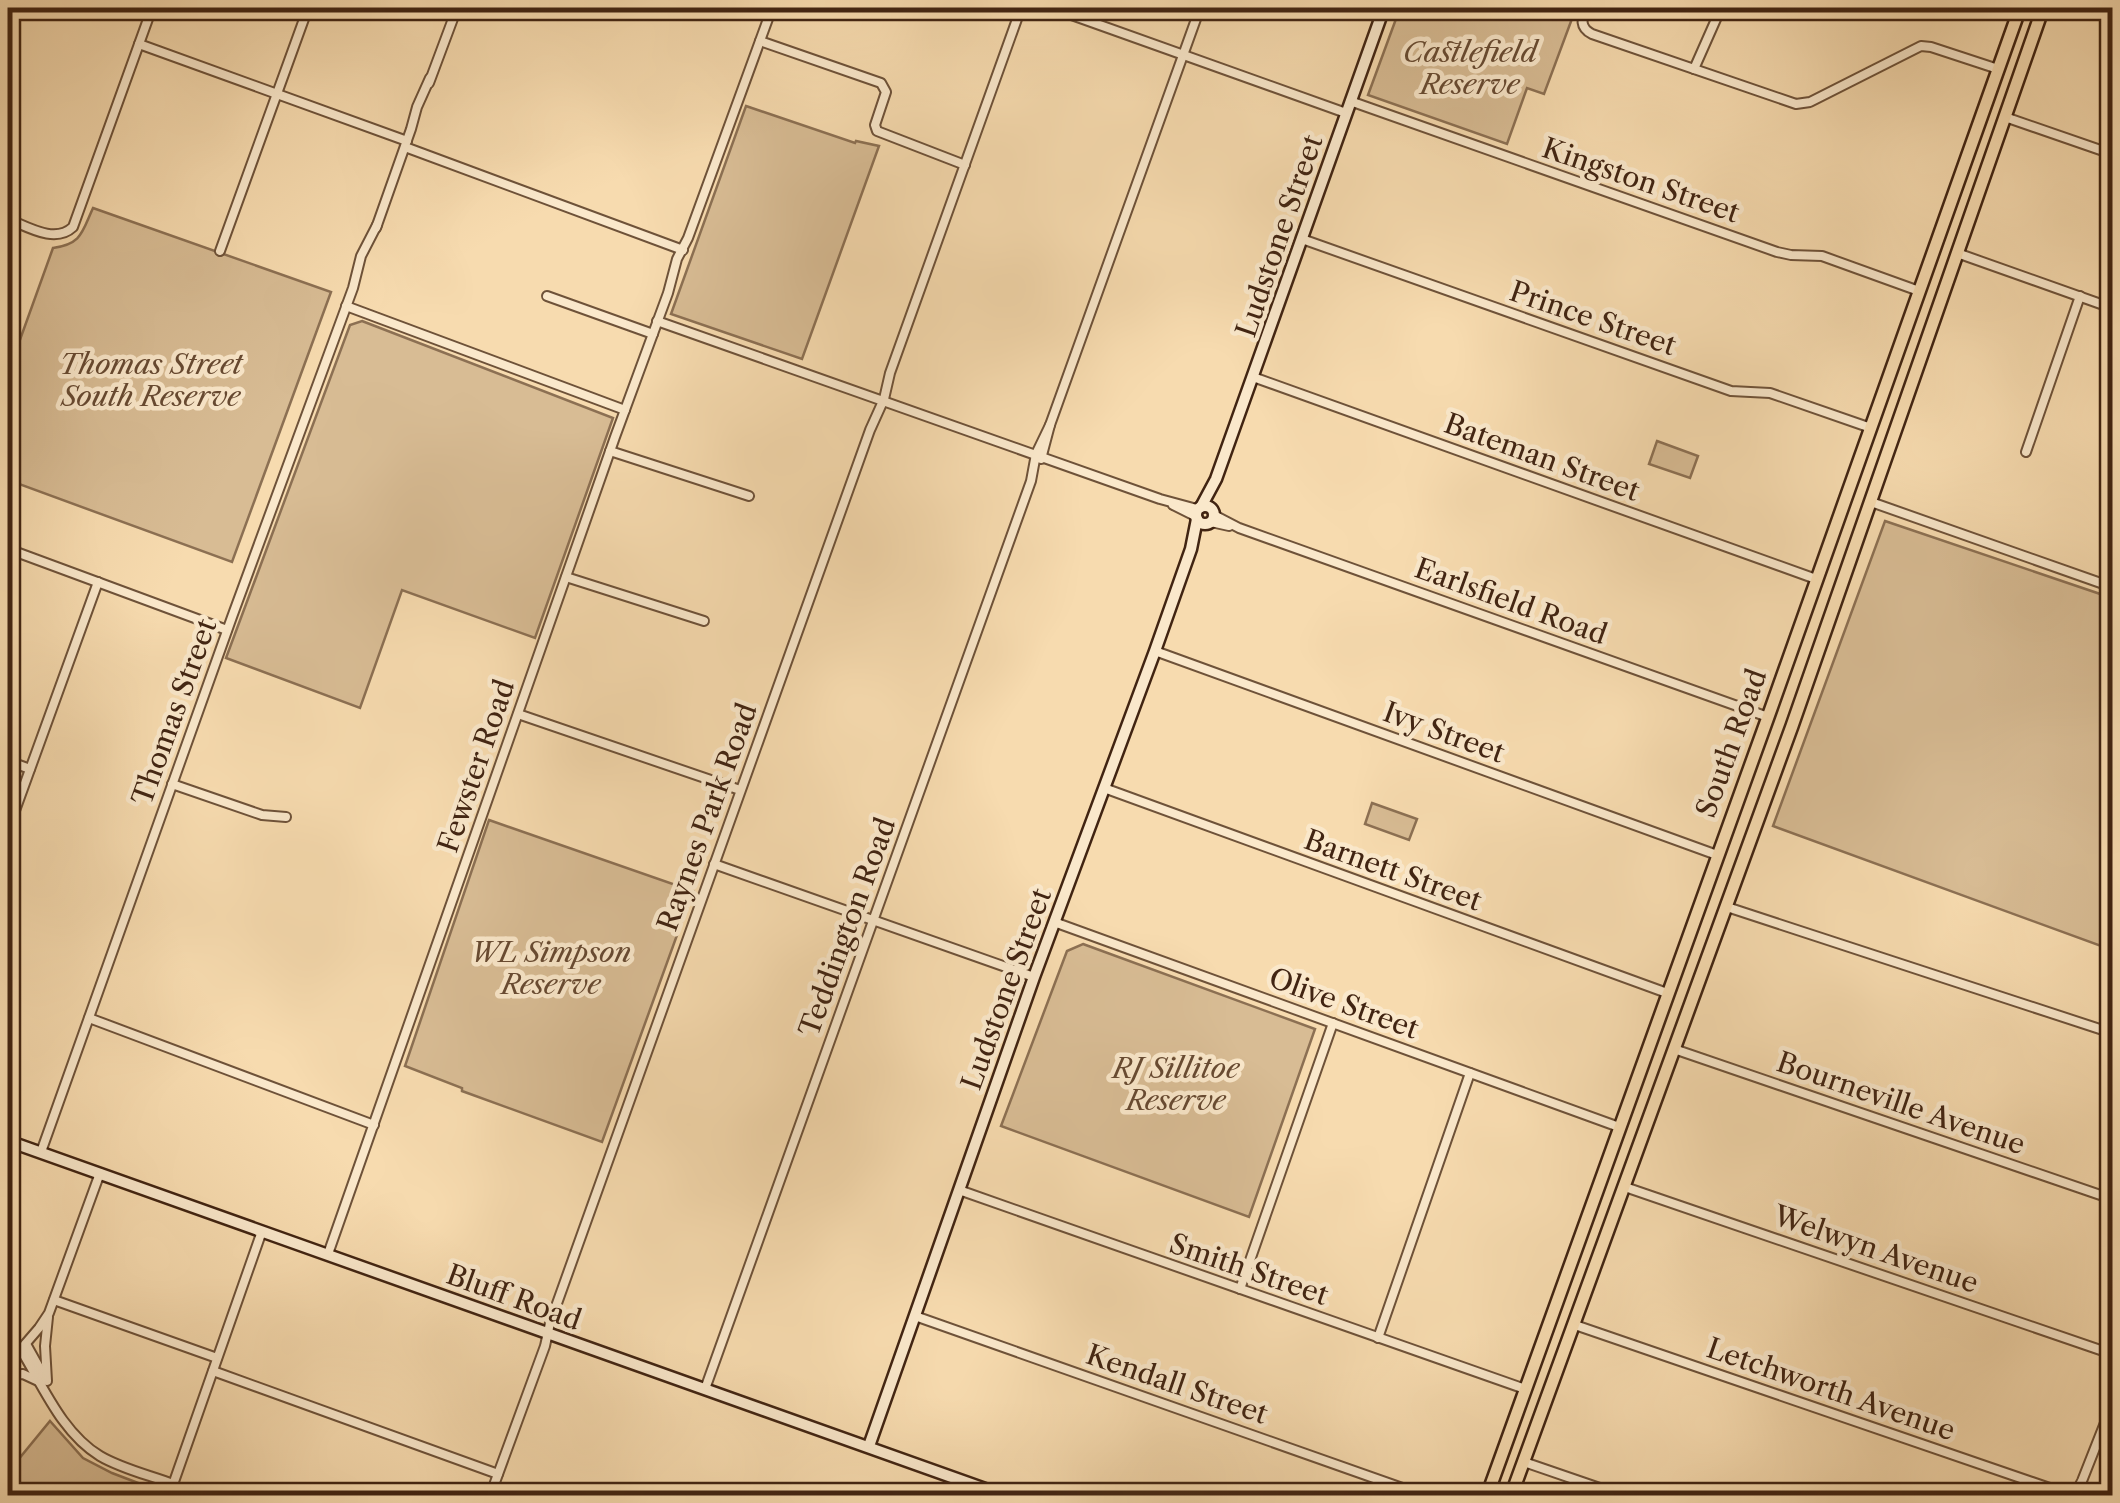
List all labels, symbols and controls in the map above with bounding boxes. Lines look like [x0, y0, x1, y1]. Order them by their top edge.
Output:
park label: Castlefield Reserve [1403, 35, 1540, 101]
street label: Ludstone Street [1228, 130, 1330, 342]
street label: Kingston Street [1538, 130, 1744, 230]
street label: Prince Street [1505, 274, 1681, 362]
park label: Thomas Street South Reserve [59, 347, 244, 413]
street label: Bateman Street [1440, 406, 1644, 508]
street label: Earlsfield Road [1410, 551, 1612, 651]
street label: Thomas Street [125, 614, 223, 810]
street label: South Road [1688, 664, 1774, 822]
street label: Fewster Road [431, 675, 521, 857]
street label: Ivy Street [1379, 694, 1509, 770]
street label: Raynes Park Road [650, 698, 764, 936]
street label: Teddington Road [792, 813, 902, 1041]
street label: Barnett Street [1300, 822, 1486, 918]
street label: Ludstone Street [954, 884, 1058, 1094]
park label: WL Simpson Reserve [471, 935, 631, 1001]
street label: Olive Street [1265, 960, 1423, 1046]
street label: Bourneville Avenue [1772, 1045, 2030, 1161]
park label: RJ Sillitoe Reserve [1111, 1051, 1241, 1117]
street label: Welwyn Avenue [1768, 1198, 1983, 1300]
street label: Smith Street [1165, 1226, 1333, 1312]
street label: Bluff Road [442, 1257, 586, 1337]
street label: Letchworth Avenue [1703, 1331, 1959, 1447]
street label: Kendall Street [1082, 1337, 1272, 1431]

